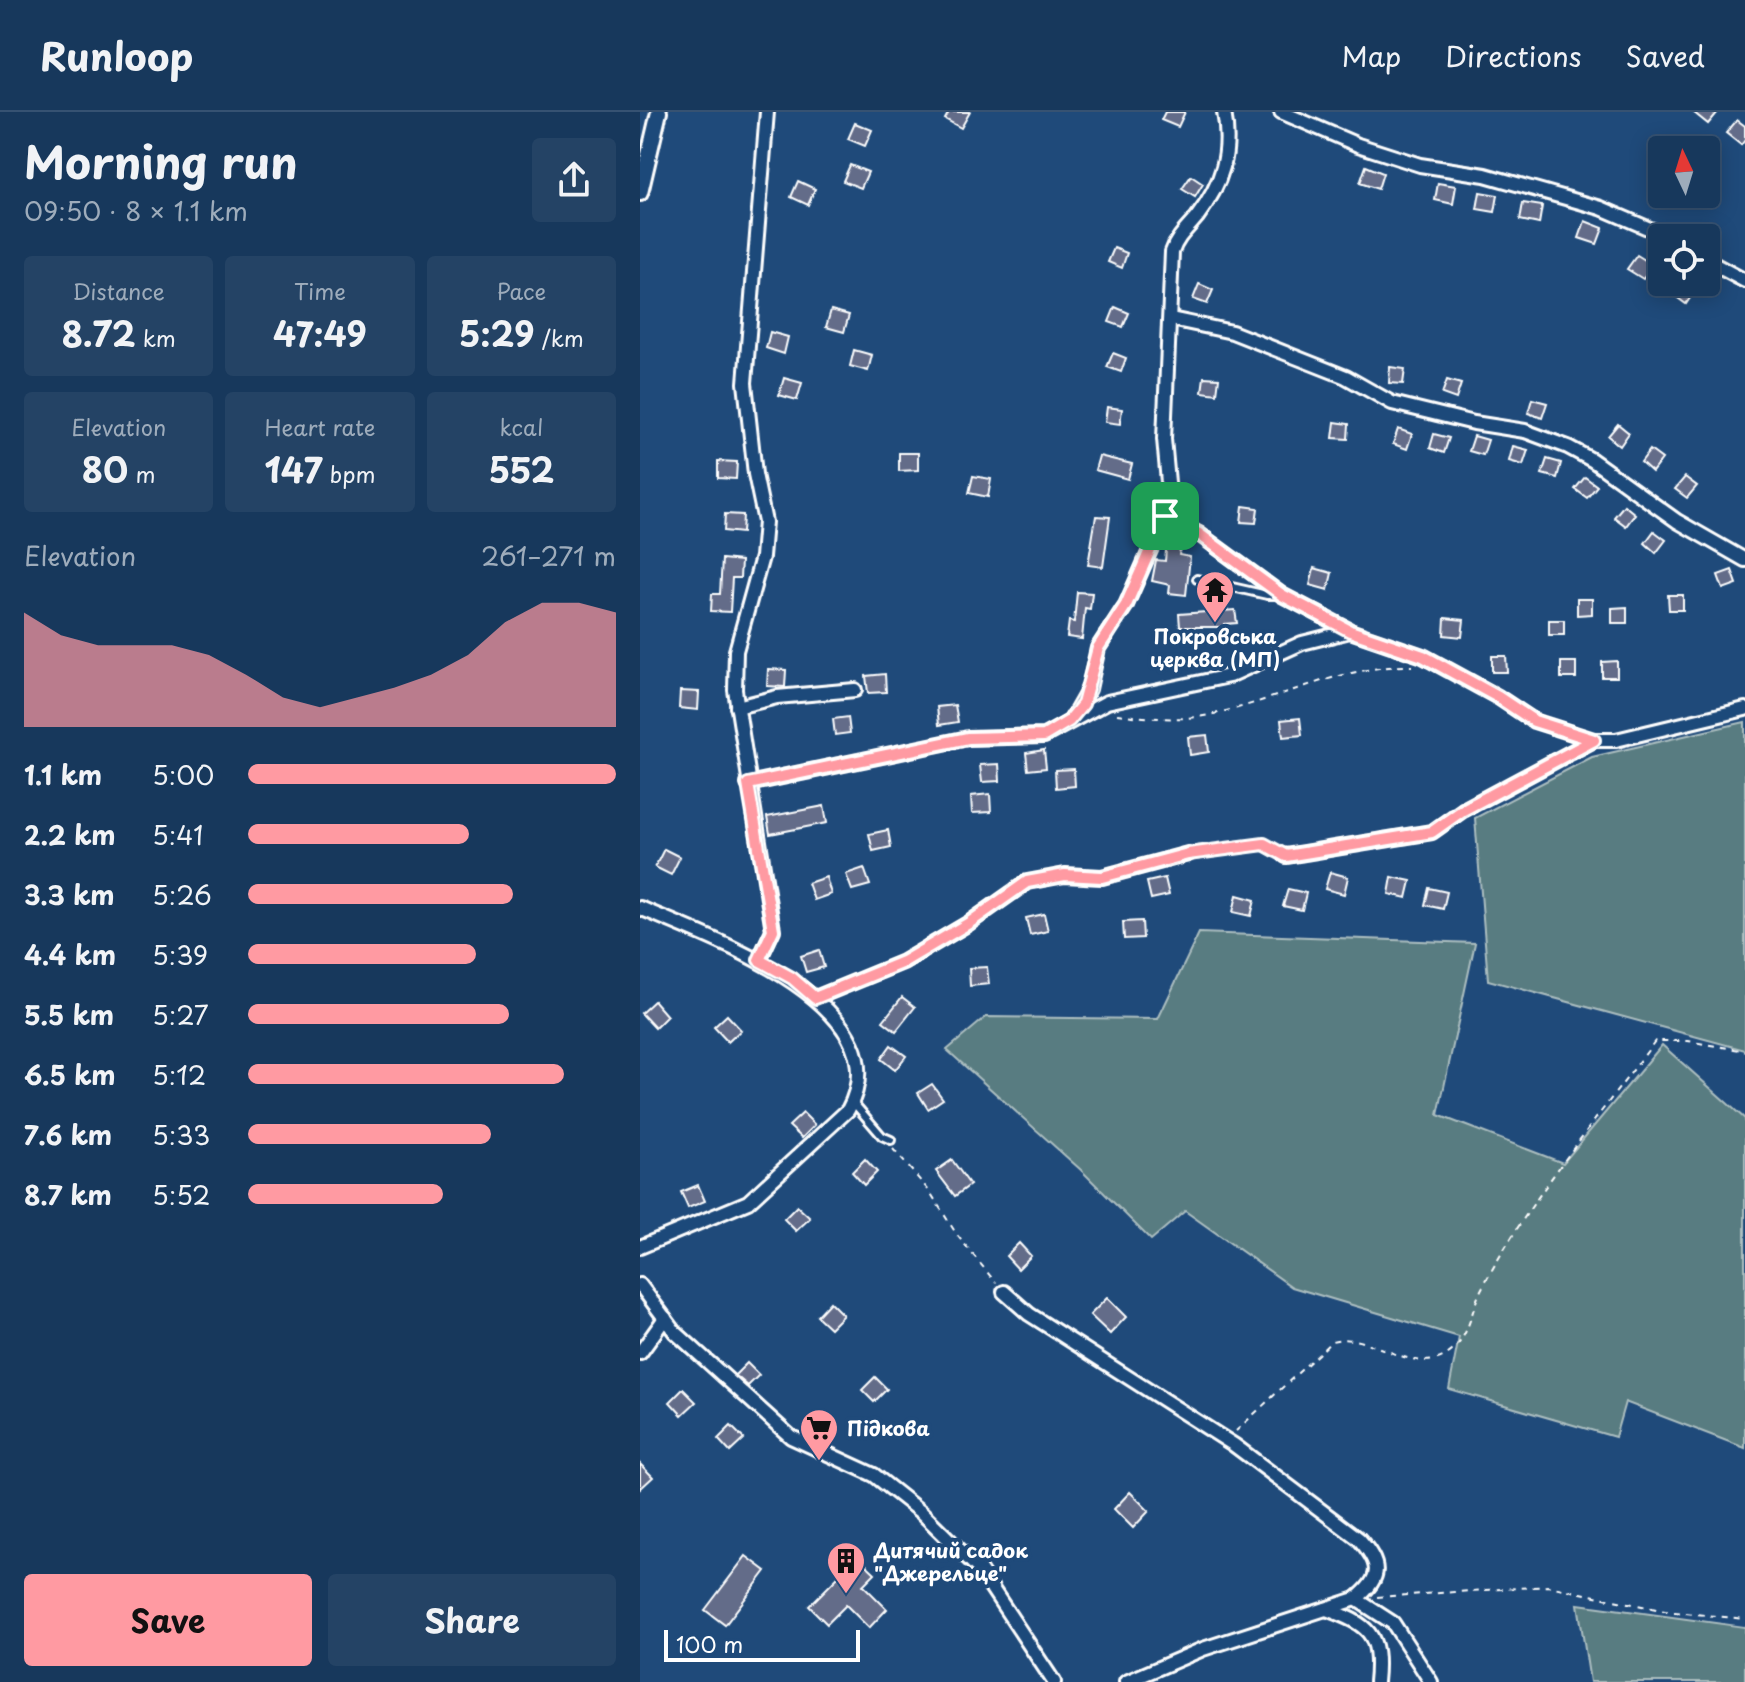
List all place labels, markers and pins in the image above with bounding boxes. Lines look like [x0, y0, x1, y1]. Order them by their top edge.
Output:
pin [1131, 482, 1199, 550]
temple icon: Покровська церква (МП) [1194, 569, 1236, 624]
place label: Покровська церква (МП) [1150, 621, 1280, 674]
supermarket icon: Підкова [798, 1407, 840, 1462]
place label: Підкова [847, 1413, 930, 1443]
place label: Дитячий садок "Джерельце" [873, 1535, 1028, 1588]
building icon: Дитячий садок "Джерельце" [825, 1540, 867, 1595]

